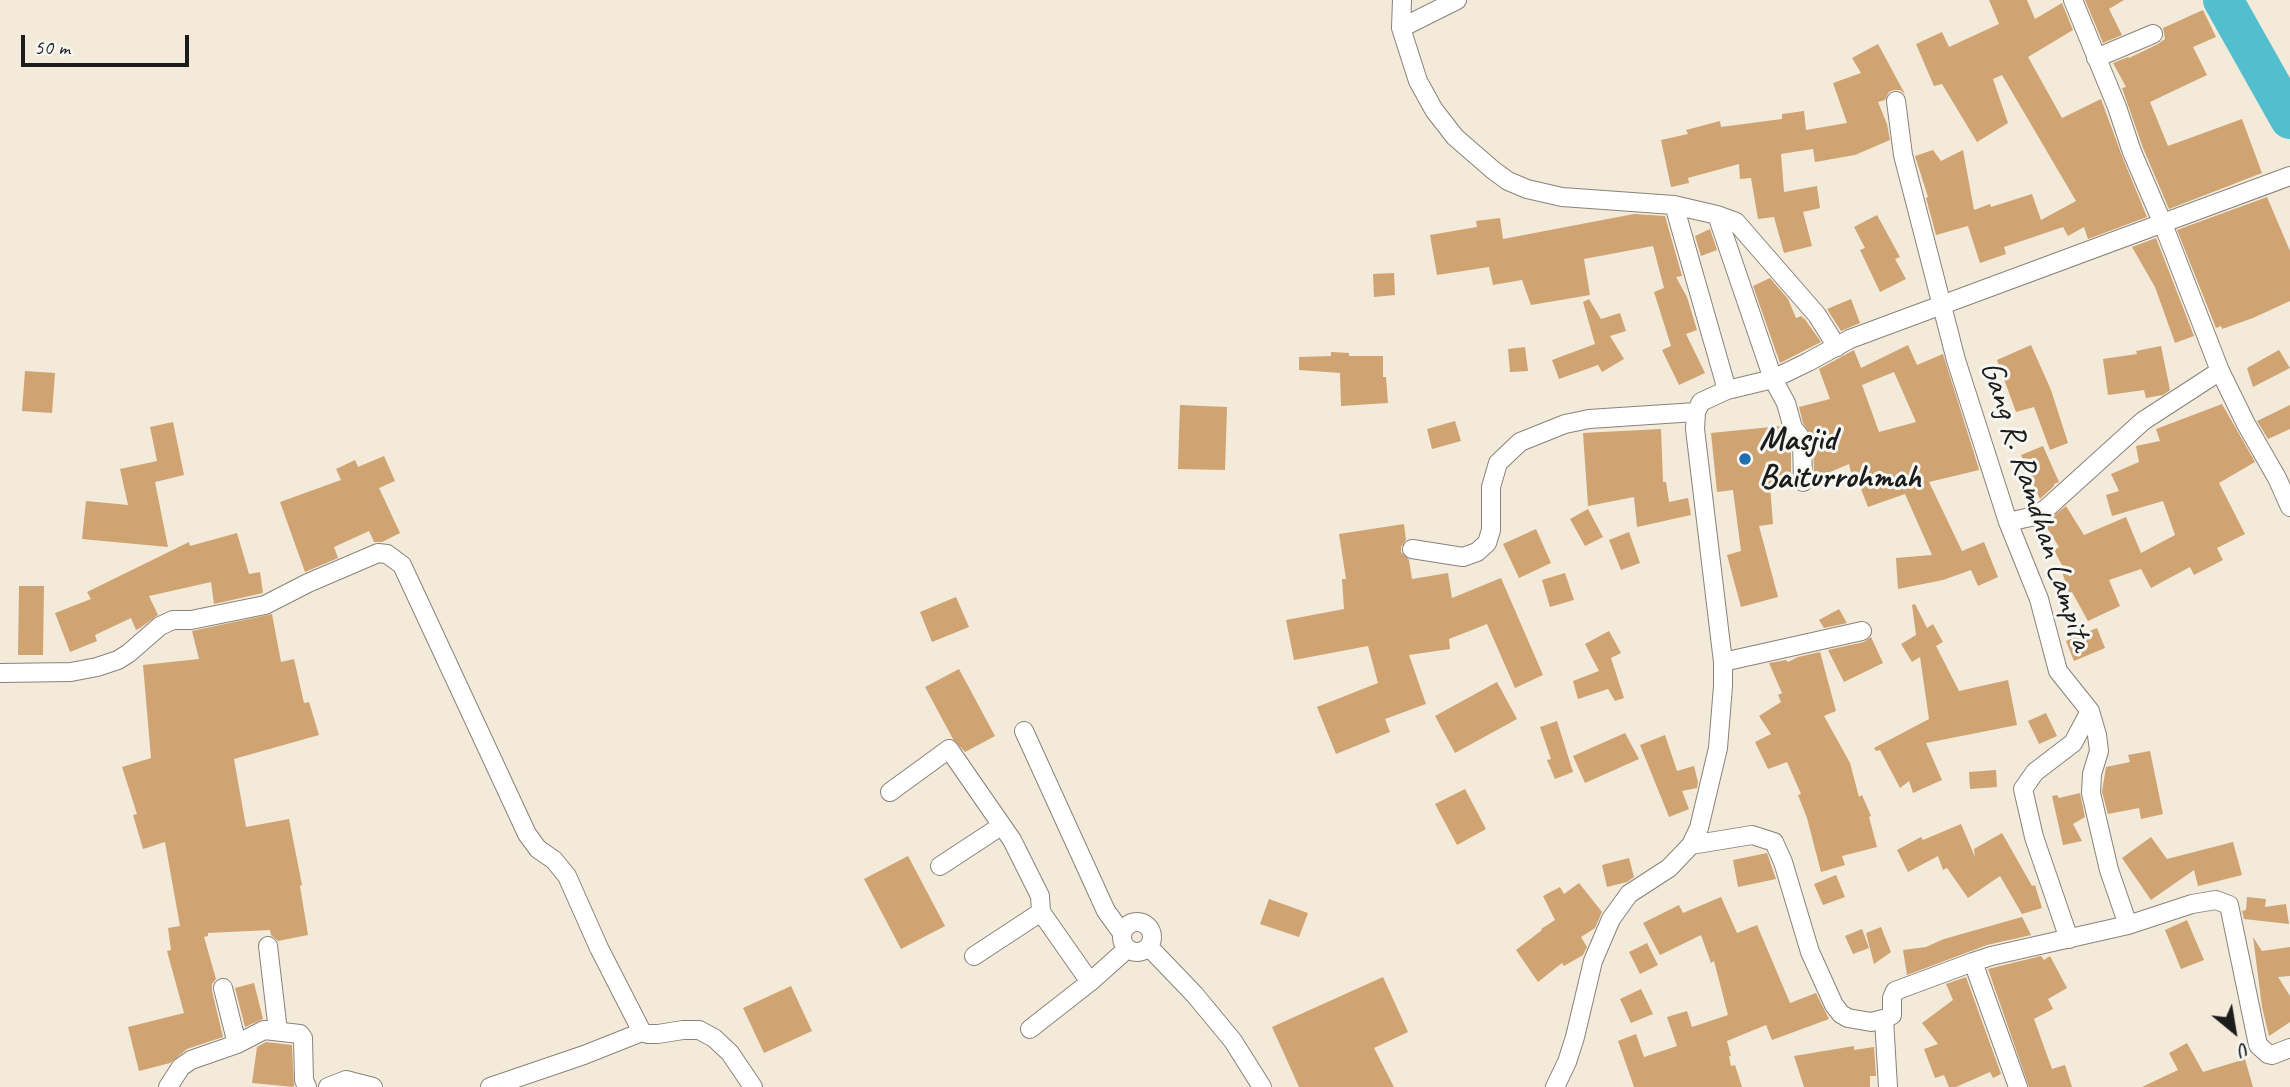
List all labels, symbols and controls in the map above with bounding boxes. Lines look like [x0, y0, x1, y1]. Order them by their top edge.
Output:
scale bar [24, 21, 192, 65]
text: 50 m [34, 34, 70, 60]
street label: Gang R. Ramdhan Lampita [1971, 356, 2101, 656]
place label: Masjid Baiturrohmah [1759, 420, 1921, 498]
marker: Masjid Baiturrohmah [1737, 451, 1753, 467]
north arrow [2199, 996, 2269, 1066]
text: U [2235, 1036, 2254, 1062]

